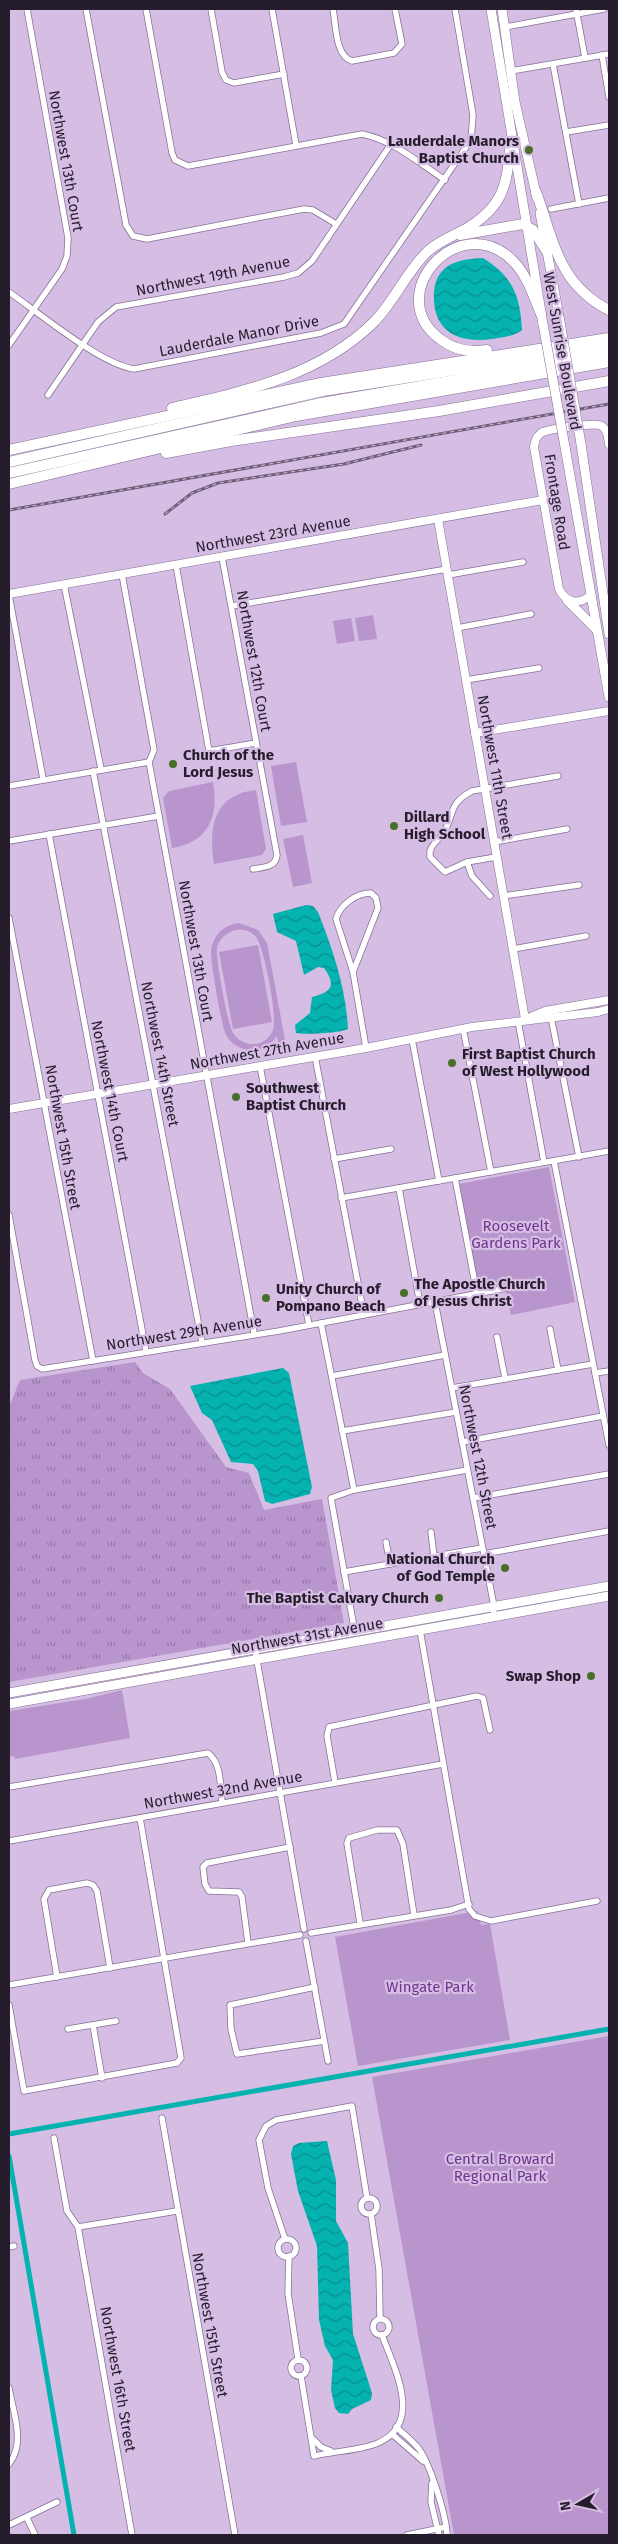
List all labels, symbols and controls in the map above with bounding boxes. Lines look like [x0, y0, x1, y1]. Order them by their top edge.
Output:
street label: Northwest 13th Court [45, 89, 87, 234]
place label: Lauderdale Manors Baptist Church [388, 132, 519, 167]
marker: Lauderdale Manors Baptist Church [523, 144, 535, 156]
street label: Northwest 19th Avenue [134, 252, 292, 300]
street label: West Sunrise Boulevard [539, 270, 585, 432]
street label: Lauderdale Manor Drive [158, 312, 320, 360]
street label: Frontage Road [540, 453, 574, 551]
street label: Northwest 23rd Avenue [194, 511, 352, 557]
street label: Northwest 12th Court [233, 589, 275, 734]
street label: Northwest 11th Street [473, 694, 517, 841]
place label: Church of the Lord Jesus [183, 746, 274, 781]
marker: Church of the Lord Jesus [167, 758, 179, 770]
place label: Dillard High School [404, 808, 486, 843]
marker: Dillard High School [388, 820, 400, 832]
street label: Northwest 13th Court [175, 879, 217, 1024]
street label: Northwest 14th Street [137, 980, 183, 1129]
street label: Northwest 14th Court [87, 1019, 133, 1164]
street label: Northwest 27th Avenue [189, 1029, 345, 1073]
place label: First Baptist Church of West Hollywood [462, 1045, 596, 1080]
marker: First Baptist Church of West Hollywood [446, 1057, 458, 1069]
street label: Northwest 15th Street [41, 1063, 85, 1212]
place label: Southwest Baptist Church [246, 1079, 346, 1114]
marker: Southwest Baptist Church [230, 1091, 242, 1103]
park label: Roosevelt Gardens Park [471, 1217, 561, 1252]
place label: The Apostle Church of Jesus Christ [414, 1275, 545, 1310]
place label: Unity Church of Pompano Beach [276, 1280, 385, 1315]
marker: The Apostle Church of Jesus Christ [398, 1287, 410, 1299]
marker: Unity Church of Pompano Beach [260, 1292, 272, 1304]
street label: Northwest 29th Avenue [105, 1312, 263, 1354]
street label: Northwest 12th Street [455, 1383, 501, 1531]
place label: National Church of God Temple [386, 1550, 495, 1585]
marker: National Church of God Temple [499, 1562, 511, 1574]
place label: The Baptist Calvary Church [246, 1589, 429, 1607]
marker: The Baptist Calvary Church [433, 1592, 445, 1604]
street label: Northwest 31st Avenue [230, 1614, 384, 1658]
place label: Swap Shop [506, 1667, 581, 1685]
marker: Swap Shop [585, 1670, 597, 1682]
street label: Northwest 32nd Avenue [142, 1767, 304, 1813]
park label: Wingate Park [386, 1978, 474, 1996]
park label: Central Broward Regional Park [446, 2150, 554, 2185]
street label: Northwest 15th Street [188, 2251, 232, 2400]
street label: Northwest 16th Street [96, 2305, 140, 2454]
north arrow [553, 2479, 603, 2529]
text: N [557, 2500, 575, 2512]

